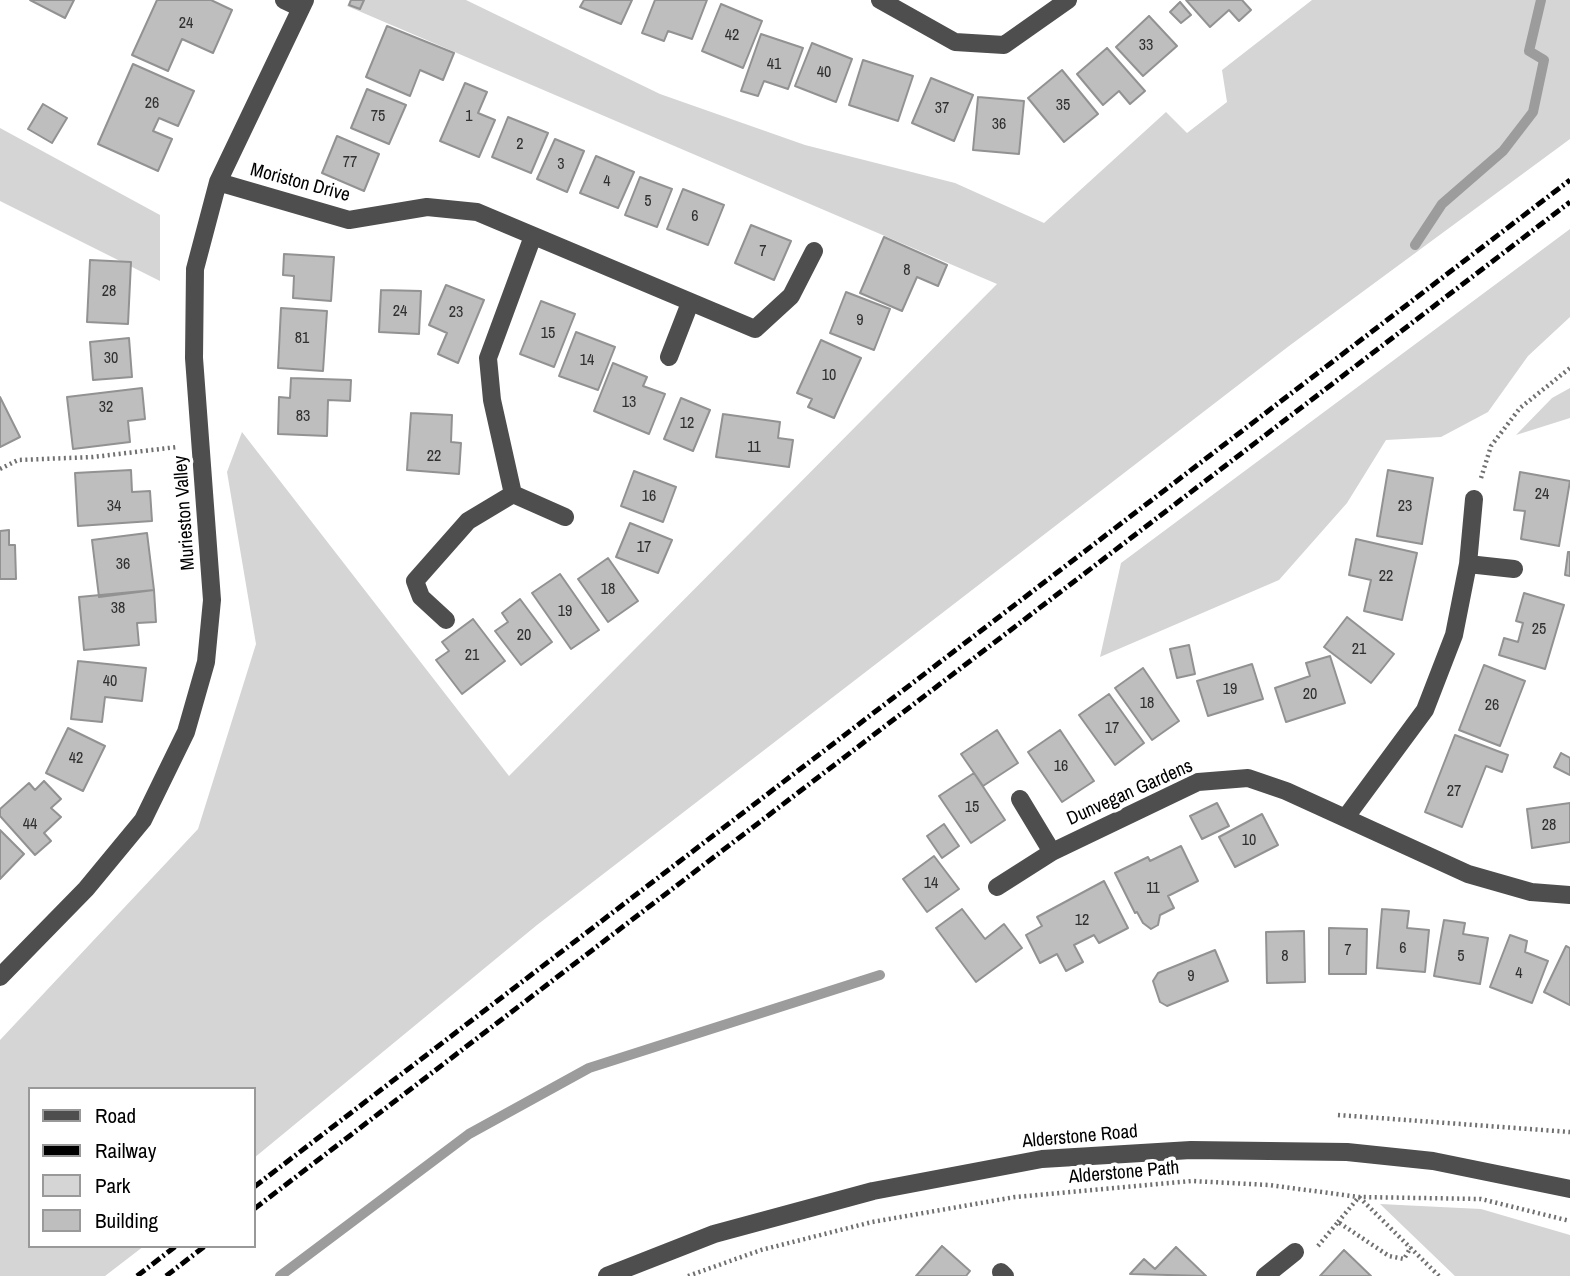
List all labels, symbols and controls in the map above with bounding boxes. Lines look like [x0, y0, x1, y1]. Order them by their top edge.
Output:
house number: 24 [179, 14, 193, 34]
house number: 42 [725, 26, 739, 46]
house number: 33 [1139, 36, 1153, 56]
house number: 41 [767, 55, 781, 75]
house number: 40 [817, 63, 831, 83]
house number: 26 [145, 94, 159, 114]
house number: 35 [1056, 96, 1070, 116]
house number: 37 [935, 99, 949, 119]
house number: 75 [371, 107, 385, 127]
house number: 1 [465, 107, 473, 127]
house number: 36 [992, 115, 1006, 135]
house number: 2 [516, 135, 524, 155]
house number: 77 [343, 153, 357, 173]
house number: 3 [557, 155, 565, 175]
street label: Moriston Drive [248, 159, 352, 207]
house number: 4 [603, 172, 611, 192]
house number: 5 [644, 192, 652, 212]
house number: 6 [691, 207, 699, 227]
house number: 7 [759, 242, 767, 262]
house number: 8 [903, 261, 911, 281]
house number: 28 [102, 282, 116, 302]
house number: 24 [393, 302, 407, 322]
house number: 23 [449, 303, 463, 323]
house number: 9 [856, 311, 864, 331]
house number: 15 [541, 324, 555, 344]
house number: 81 [295, 329, 309, 349]
house number: 30 [104, 349, 118, 369]
house number: 14 [580, 351, 594, 371]
house number: 10 [822, 366, 836, 386]
house number: 13 [622, 393, 636, 413]
house number: 32 [99, 398, 113, 418]
house number: 83 [296, 407, 310, 427]
house number: 12 [680, 414, 694, 434]
house number: 11 [747, 438, 761, 458]
house number: 22 [427, 447, 441, 467]
street label: Murieston Valley [170, 455, 200, 571]
house number: 24 [1535, 485, 1549, 505]
house number: 16 [642, 487, 656, 507]
house number: 34 [107, 497, 121, 517]
house number: 23 [1398, 497, 1412, 517]
house number: 17 [637, 538, 651, 558]
house number: 36 [116, 555, 130, 575]
house number: 22 [1379, 567, 1393, 587]
house number: 18 [601, 580, 615, 600]
house number: 38 [111, 599, 125, 619]
house number: 19 [558, 602, 572, 622]
house number: 25 [1532, 620, 1546, 640]
house number: 20 [517, 626, 531, 646]
house number: 21 [1352, 640, 1366, 660]
house number: 21 [465, 646, 479, 666]
house number: 40 [103, 672, 117, 692]
house number: 19 [1223, 680, 1237, 700]
house number: 20 [1303, 685, 1317, 705]
house number: 18 [1140, 694, 1154, 714]
house number: 26 [1485, 696, 1499, 716]
house number: 17 [1105, 719, 1119, 739]
house number: 42 [69, 749, 83, 769]
street label: Dunvegan Gardens [1064, 755, 1196, 831]
house number: 16 [1054, 757, 1068, 777]
house number: 27 [1447, 782, 1461, 802]
house number: 15 [965, 798, 979, 818]
house number: 44 [23, 815, 37, 835]
house number: 28 [1542, 816, 1556, 836]
house number: 10 [1242, 831, 1256, 851]
house number: 14 [924, 874, 938, 894]
house number: 11 [1146, 879, 1160, 899]
house number: 12 [1075, 911, 1089, 931]
house number: 6 [1399, 939, 1407, 959]
house number: 7 [1344, 941, 1352, 961]
house number: 8 [1281, 947, 1289, 967]
house number: 5 [1457, 947, 1465, 967]
house number: 4 [1515, 964, 1523, 984]
house number: 9 [1187, 967, 1195, 987]
legend [28, 1087, 256, 1248]
text: Road [95, 1101, 136, 1130]
street label: Alderstone Road [1021, 1121, 1139, 1153]
text: Railway [95, 1136, 156, 1165]
street label: Alderstone Path [1068, 1157, 1180, 1189]
text: Park [95, 1171, 130, 1200]
text: Building [95, 1206, 158, 1235]

